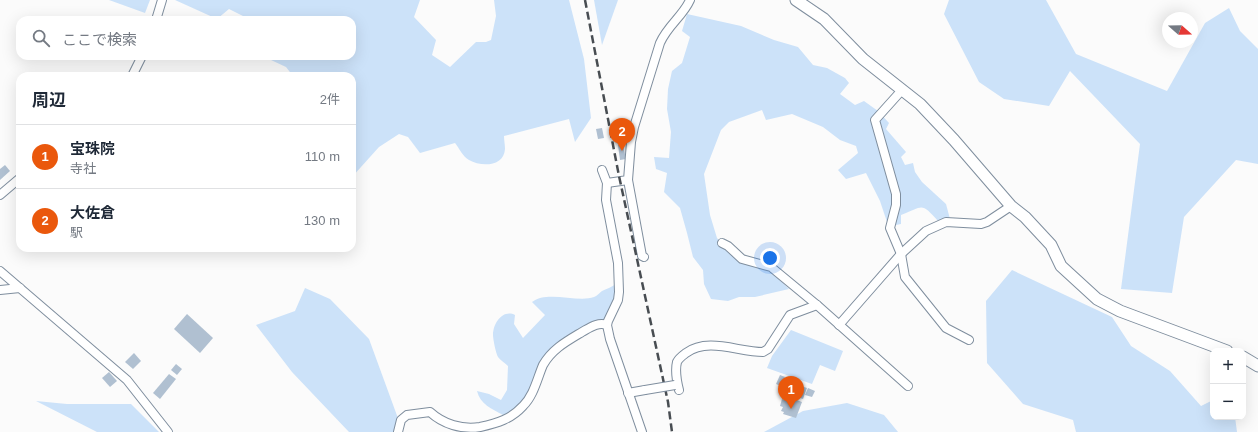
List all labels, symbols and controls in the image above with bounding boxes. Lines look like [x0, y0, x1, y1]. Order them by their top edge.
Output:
north arrow [1162, 12, 1198, 48]
search box [16, 16, 356, 60]
icon: search [30, 27, 52, 49]
text: ここで検索 [62, 31, 137, 48]
text: 周辺 [32, 91, 66, 110]
text: 2件 [320, 92, 340, 107]
pin: 2 [609, 118, 635, 151]
text: 宝珠院 [70, 140, 115, 157]
text: 1 [41, 149, 49, 164]
text: 110 m [305, 149, 340, 164]
text: 寺社 [70, 161, 96, 176]
text: 大佐倉 [70, 204, 115, 221]
text: 2 [41, 213, 49, 228]
text: 130 m [304, 213, 340, 228]
text: 駅 [70, 225, 83, 240]
your location [760, 248, 780, 268]
map controls [1210, 348, 1246, 420]
button: + [1210, 348, 1246, 384]
pin: 1 [778, 376, 804, 409]
button: − [1210, 384, 1246, 420]

